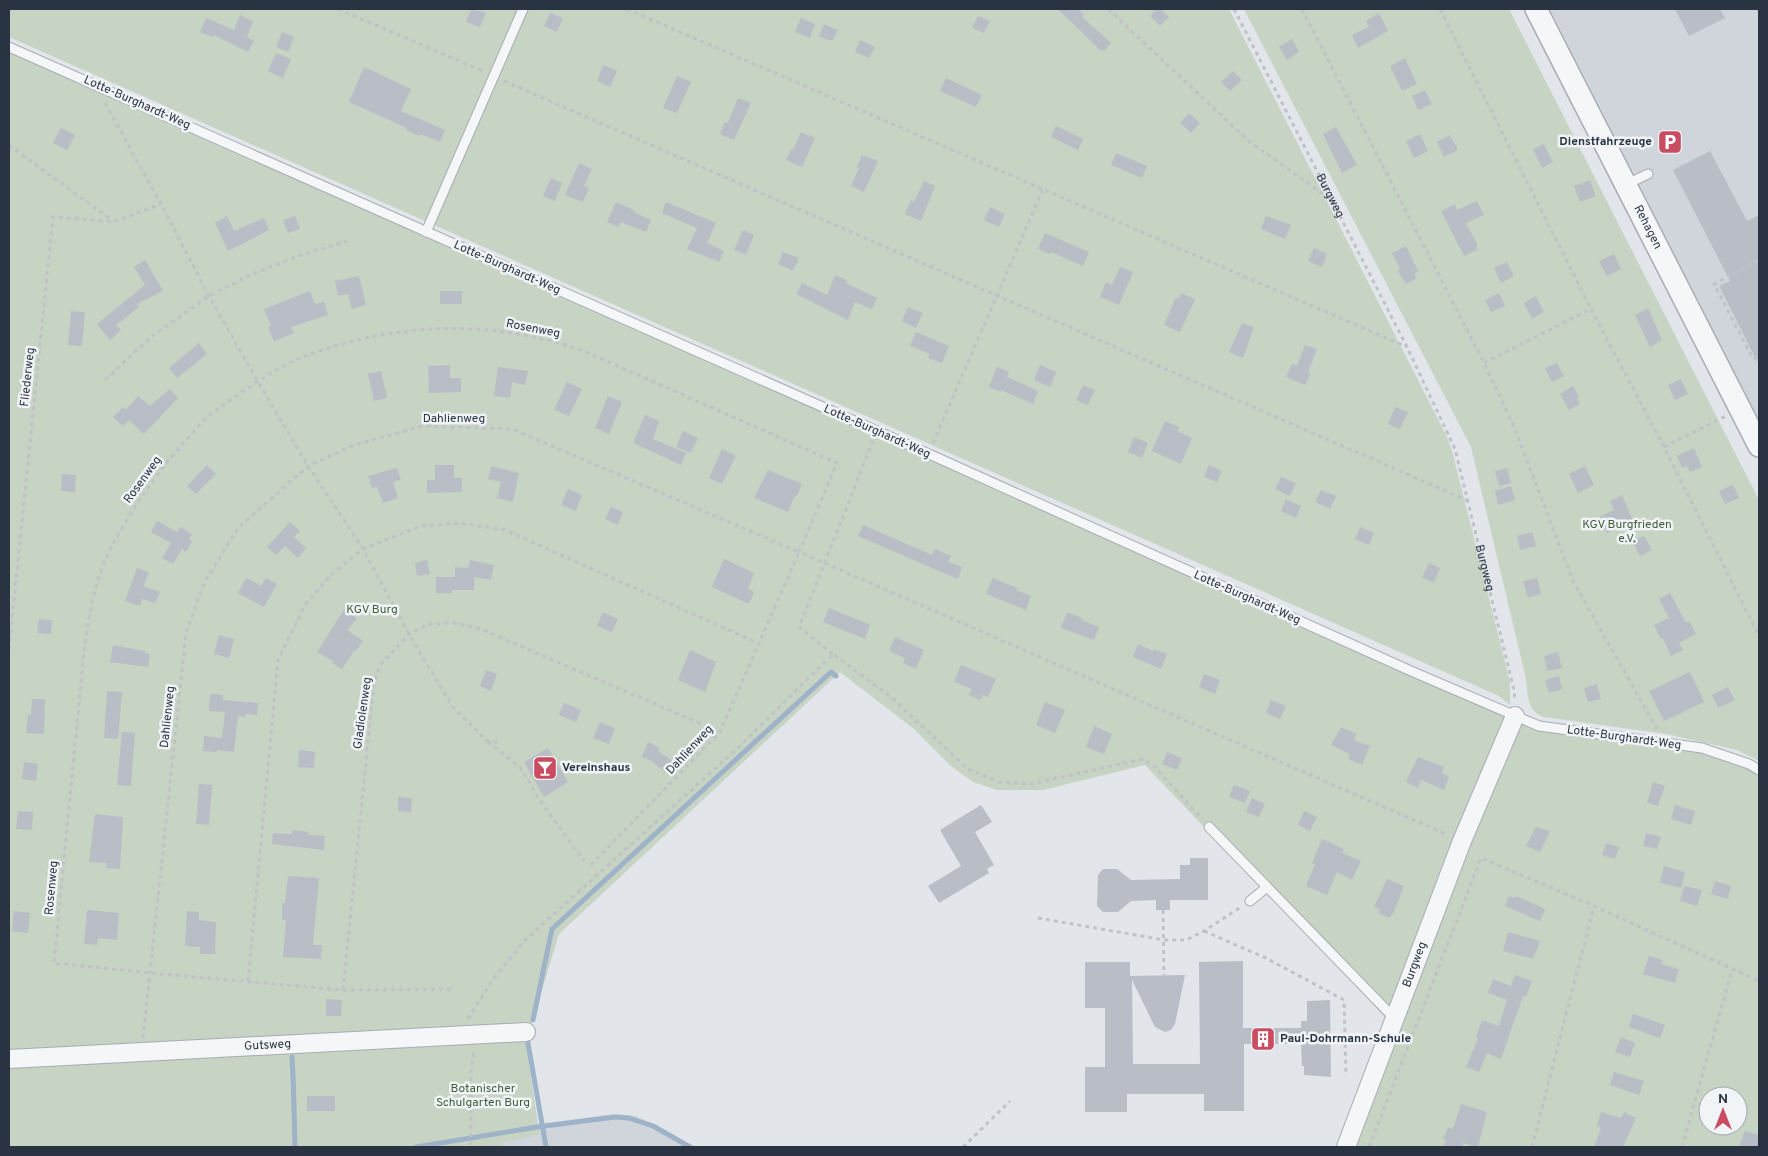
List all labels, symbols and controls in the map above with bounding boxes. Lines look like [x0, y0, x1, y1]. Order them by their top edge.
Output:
street label: Lotte-Burghardt-Weg [81, 72, 193, 134]
parking icon: Dienstfahrzeuge [1657, 129, 1683, 155]
place label: Dienstfahrzeuge [1559, 134, 1652, 150]
street label: Burgweg [1312, 171, 1348, 221]
street label: Rehagen [1629, 202, 1665, 252]
street label: Lotte-Burghardt-Weg [451, 237, 563, 299]
street label: Rosenweg [505, 316, 561, 342]
street label: Fliederweg [17, 347, 39, 407]
street label: Lotte-Burghardt-Weg [821, 401, 933, 463]
street label: Dahlienweg [423, 411, 485, 427]
street label: Rosenweg [120, 453, 166, 507]
park label: KGV Burgfrieden e.V. [1582, 517, 1672, 547]
street label: Burgweg [1471, 543, 1498, 593]
street label: Lotte-Burghardt-Weg [1191, 567, 1303, 629]
park label: KGV Burg [346, 602, 398, 618]
street label: Gladiolenweg [350, 676, 376, 750]
street label: Dahlienweg [157, 685, 179, 749]
street label: Dahlienweg [663, 722, 717, 778]
street label: Lotte-Burghardt-Weg [1566, 722, 1682, 754]
bar icon: Vereinshaus [532, 755, 558, 781]
place label: Vereinshaus [562, 760, 630, 776]
street label: Rosenweg [42, 860, 62, 916]
street label: Burgweg [1399, 939, 1431, 990]
building icon: Paul-Dohrmann-Schule [1250, 1026, 1276, 1052]
place label: Paul-Dohrmann-Schule [1280, 1031, 1411, 1047]
street label: Gutsweg [244, 1036, 291, 1055]
park label: Botanischer Schulgarten Burg [436, 1081, 530, 1111]
north arrow [1698, 1086, 1748, 1136]
text: N [1718, 1091, 1728, 1108]

